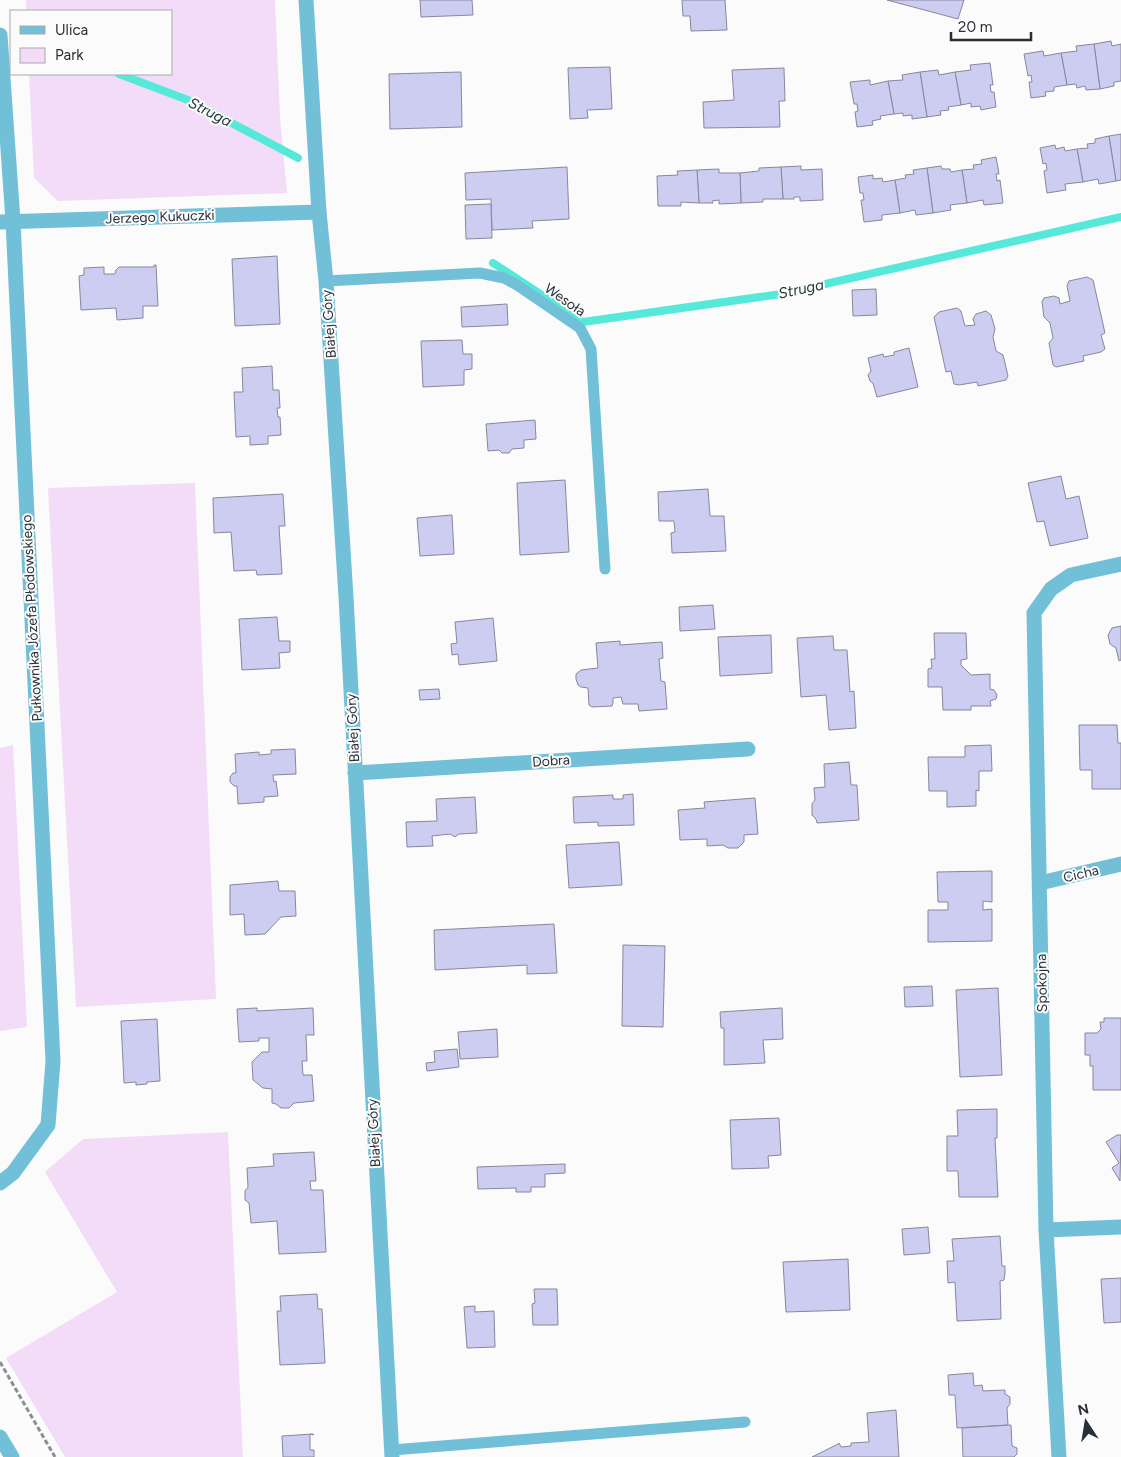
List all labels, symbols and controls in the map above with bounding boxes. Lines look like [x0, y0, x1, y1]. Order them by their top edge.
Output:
legend [10, 10, 172, 75]
scale bar [951, 10, 1031, 42]
text: 20 m [958, 18, 992, 36]
text: Ulica [55, 21, 88, 39]
text: Park [55, 46, 84, 64]
water label: Struga [185, 94, 235, 131]
street label: Jerzego Kukuczki [105, 207, 215, 227]
water label: Struga [777, 275, 826, 303]
street label: Wesoła [541, 280, 589, 320]
street label: Białej Góry [318, 289, 340, 359]
street label: Pułkownika Józefa Płodowskiego [18, 514, 46, 722]
street label: Białej Góry [343, 693, 363, 763]
street label: Dobra [532, 751, 570, 771]
street label: Cicha [1062, 862, 1100, 886]
street label: Spokojna [1033, 954, 1051, 1012]
street label: Białej Góry [364, 1098, 384, 1168]
north arrow [1061, 1397, 1111, 1447]
text: N [1076, 1400, 1090, 1419]

